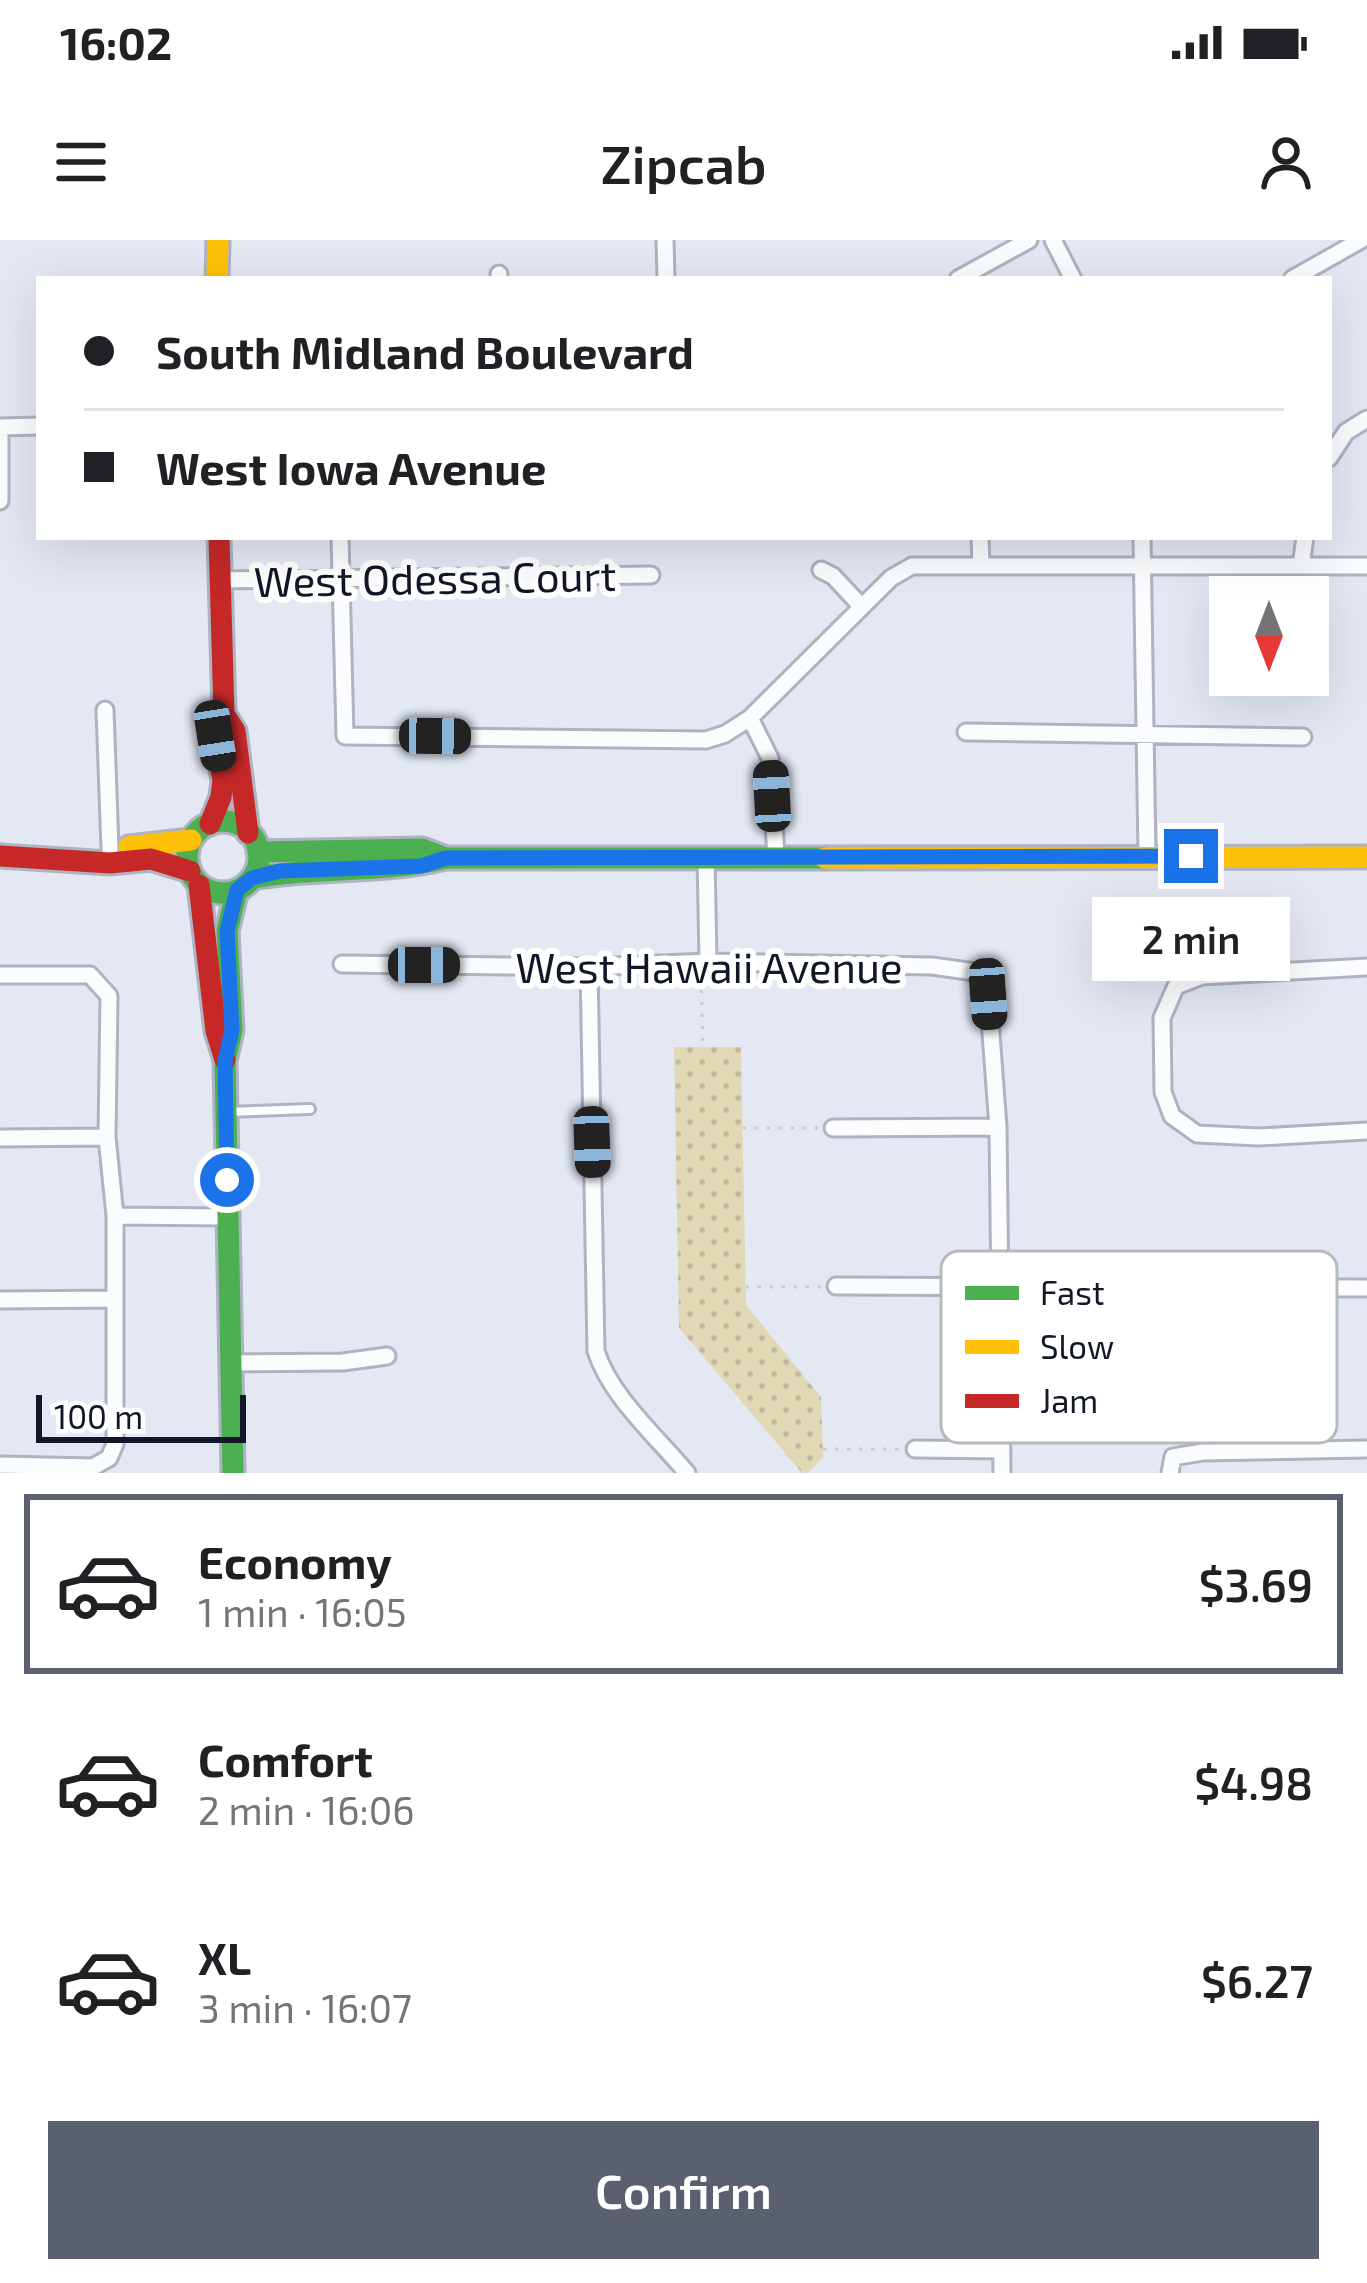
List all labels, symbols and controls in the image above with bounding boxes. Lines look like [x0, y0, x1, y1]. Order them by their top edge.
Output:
text: 16:02 [60, 15, 172, 69]
icon: menu [48, 129, 114, 195]
icon: person [1253, 129, 1319, 195]
text: Zipcab [600, 130, 767, 195]
text: South Midland Boulevard [156, 324, 694, 378]
text: West Iowa Avenue [156, 440, 546, 494]
street label: West Odessa Court [253, 549, 617, 605]
north arrow [1209, 576, 1329, 696]
map controls [1209, 576, 1329, 696]
car [192, 698, 238, 774]
car [399, 717, 471, 755]
car [752, 759, 792, 833]
route end [1164, 829, 1218, 883]
callout: 2 min [1092, 898, 1290, 982]
text: 2 min [1142, 915, 1240, 962]
street label: West Hawaii Avenue [516, 941, 902, 991]
car [388, 947, 460, 983]
car [968, 957, 1008, 1031]
car [573, 1105, 611, 1179]
route start [200, 1153, 254, 1207]
legend [941, 1251, 1337, 1443]
text: Fast [1040, 1272, 1104, 1312]
text: Slow [1040, 1326, 1114, 1366]
text: Jam [1040, 1380, 1098, 1420]
scale bar [36, 1389, 246, 1442]
text: 100 m [54, 1396, 143, 1436]
icon: car [54, 1530, 162, 1638]
text: Economy [198, 1534, 392, 1588]
text: $3.69 [1199, 1557, 1313, 1611]
text: 1 min · 16:05 [198, 1588, 407, 1635]
icon: car [54, 1728, 162, 1836]
text: Comfort [198, 1732, 373, 1786]
text: $4.98 [1194, 1755, 1313, 1809]
text: 2 min · 16:06 [198, 1786, 415, 1833]
icon: car [54, 1926, 162, 2034]
text: XL [198, 1930, 251, 1984]
text: $6.27 [1201, 1953, 1313, 2007]
text: 3 min · 16:07 [198, 1984, 412, 2031]
button: Confirm [48, 2121, 1319, 2259]

